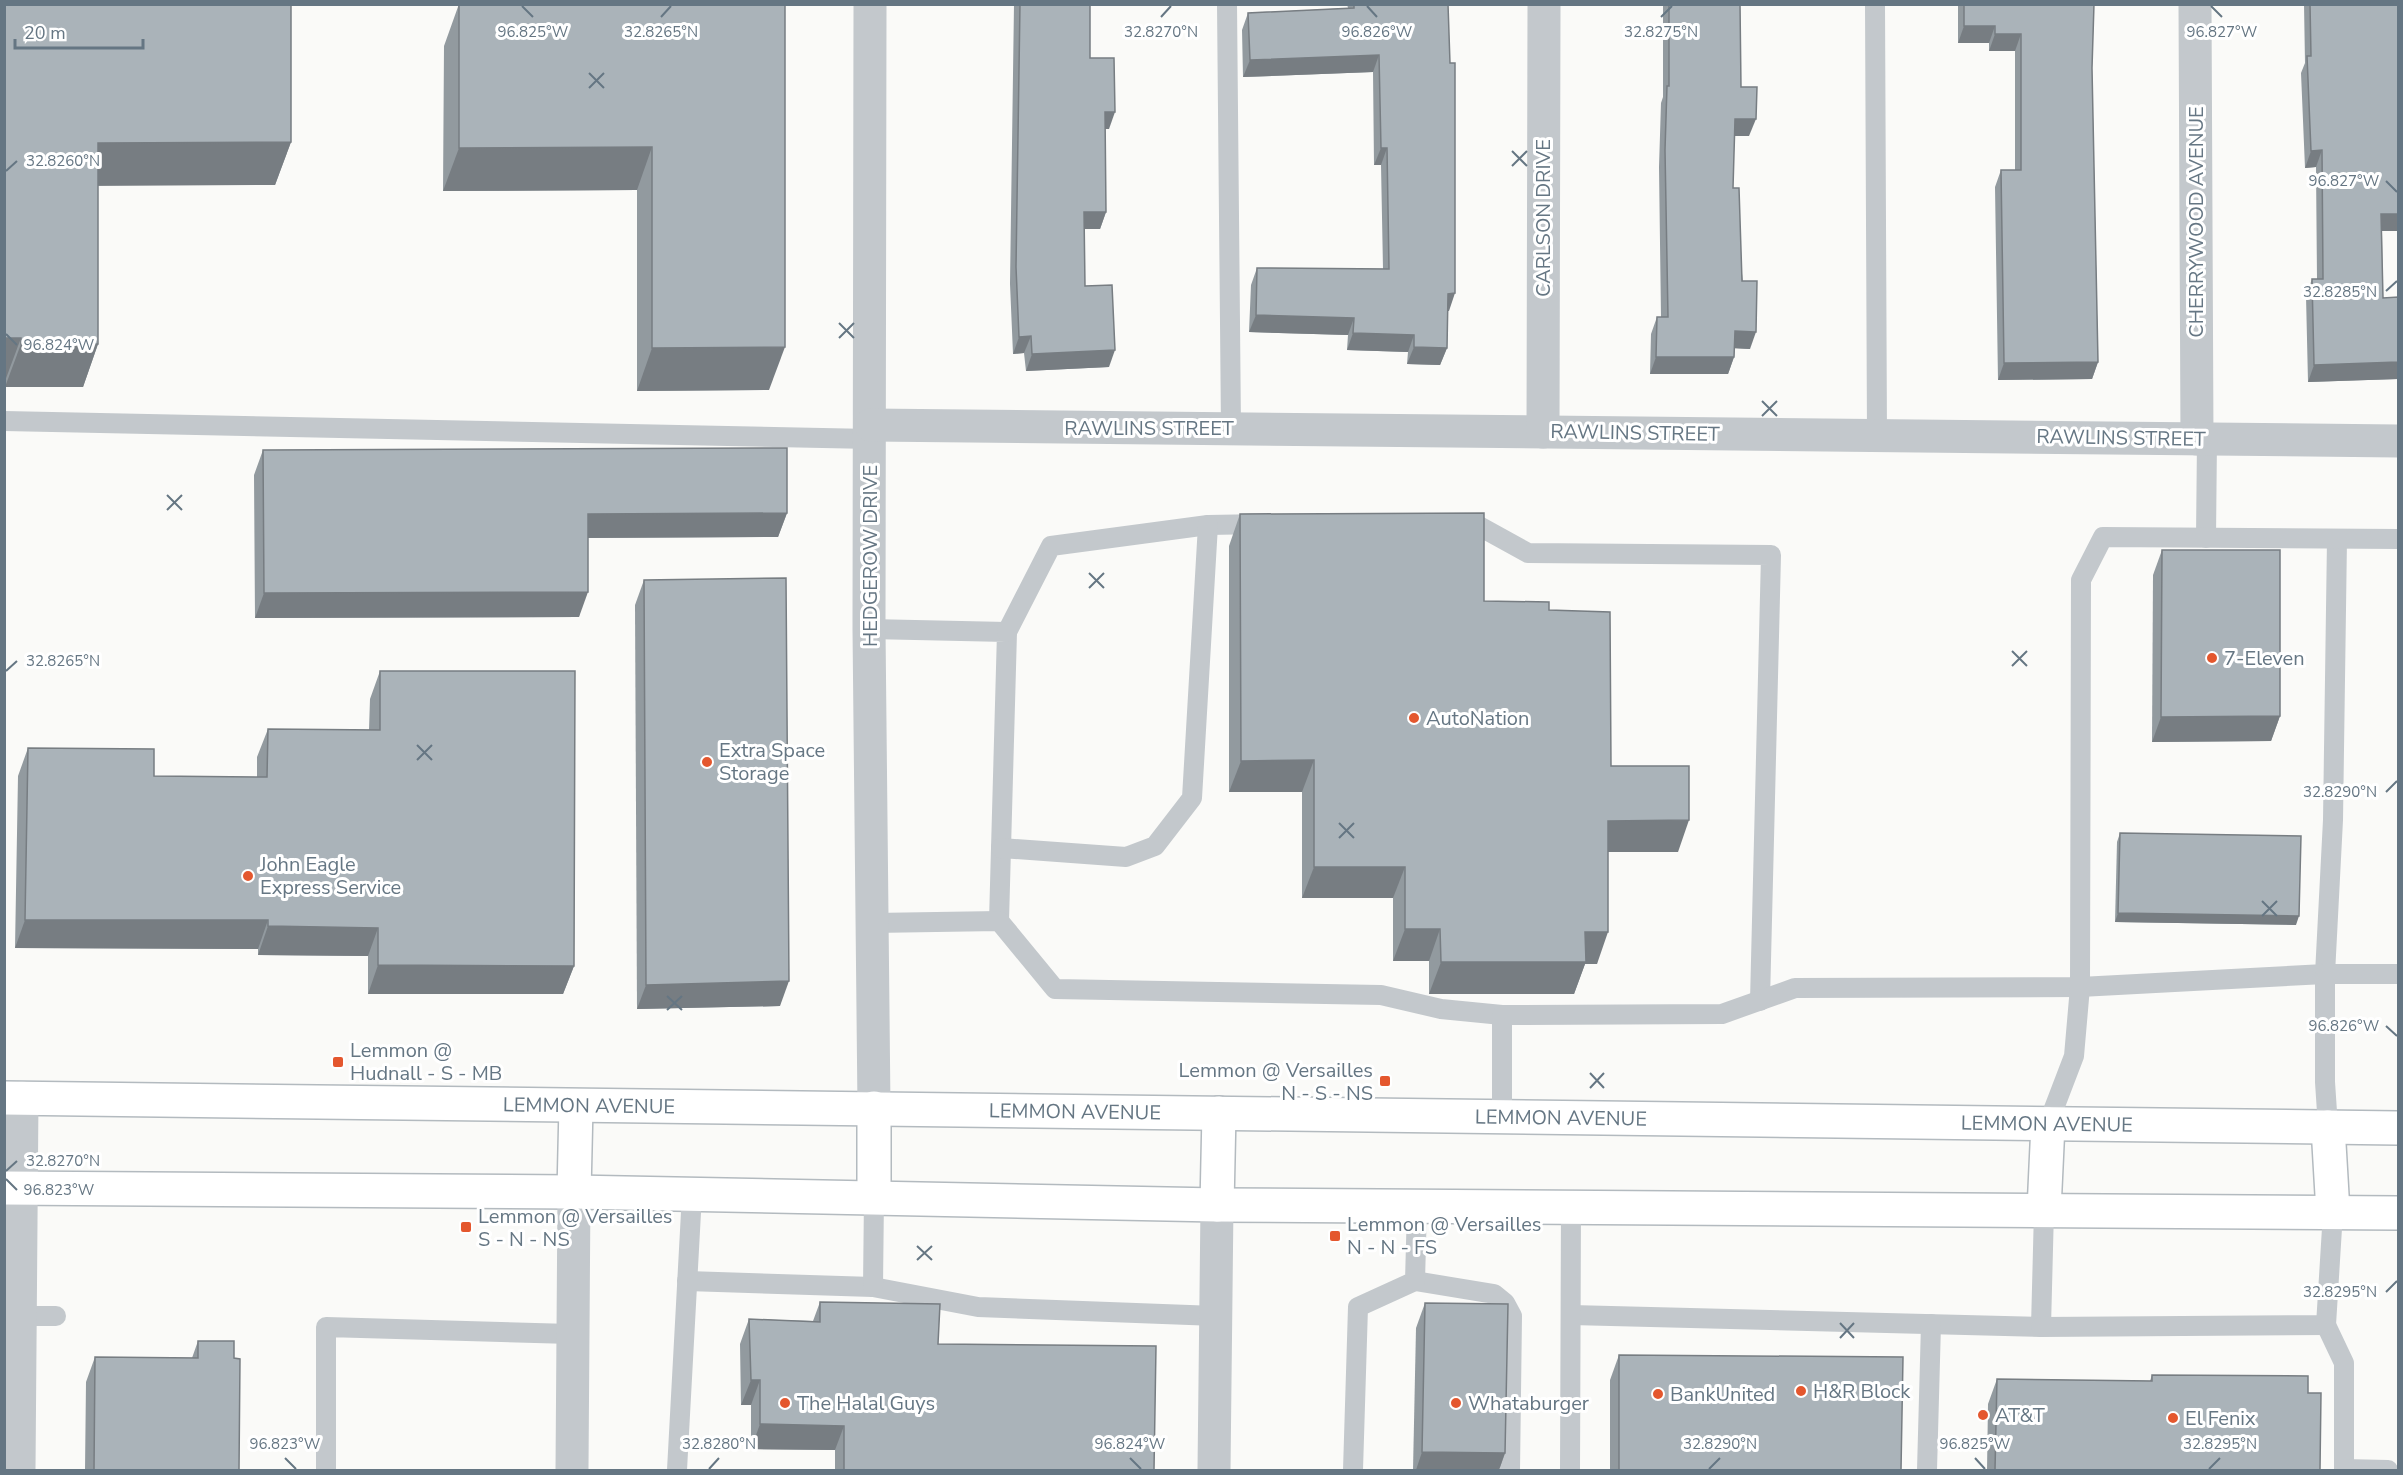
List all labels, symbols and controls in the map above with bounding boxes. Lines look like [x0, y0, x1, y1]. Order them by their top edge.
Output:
scale bar [15, 12, 142, 50]
text: 20 m [24, 21, 66, 45]
text: 96.825°W [498, 22, 569, 42]
text: 32.8265°N [624, 22, 698, 42]
text: 32.8270°N [1124, 22, 1198, 42]
text: 96.826°W [1342, 22, 1413, 42]
text: 32.8275°N [1624, 22, 1698, 42]
text: 96.827°W [2187, 22, 2258, 42]
street label: CHERRYWOOD AVENUE [2183, 106, 2210, 338]
street label: CARLSON DRIVE [1530, 139, 1557, 297]
text: 32.8260°N [26, 151, 100, 171]
text: 96.827°W [2309, 171, 2380, 191]
text: 32.8285°N [2303, 282, 2377, 302]
text: 96.824°W [24, 335, 95, 355]
street label: RAWLINS STREET [1064, 415, 1234, 442]
street label: RAWLINS STREET [1550, 418, 1720, 448]
street label: RAWLINS STREET [2036, 423, 2206, 453]
street label: HEDGEROW DRIVE [857, 465, 884, 647]
place label: 7-Eleven [2224, 645, 2305, 672]
text: 32.8265°N [26, 651, 100, 671]
marker: 7-Eleven [2205, 651, 2219, 665]
place label: AutoNation [1426, 705, 1529, 732]
marker: AutoNation [1407, 711, 1421, 725]
place label: Extra Space Storage [719, 737, 825, 787]
marker: Extra Space Storage [700, 755, 714, 769]
text: 32.8290°N [2303, 782, 2377, 802]
place label: John Eagle Express Service [259, 851, 401, 901]
marker: John Eagle Express Service [241, 869, 255, 883]
text: 96.826°W [2309, 1016, 2380, 1036]
place label: Lemmon @ Hudnall - S - MB [350, 1037, 502, 1087]
marker: Lemmon @ Hudnall - S - MB [331, 1055, 345, 1069]
place label: Lemmon @ Versailles N - S - NS [1179, 1057, 1373, 1107]
marker: Lemmon @ Versailles N - S - NS [1378, 1074, 1392, 1088]
street label: LEMMON AVENUE [503, 1091, 675, 1120]
street label: LEMMON AVENUE [989, 1097, 1161, 1126]
street label: LEMMON AVENUE [1475, 1103, 1647, 1132]
street label: LEMMON AVENUE [1961, 1109, 2133, 1138]
text: 32.8270°N [26, 1151, 100, 1171]
text: 96.823°W [24, 1180, 95, 1200]
place label: Lemmon @ Versailles S - N - NS [478, 1203, 673, 1253]
place label: Lemmon @ Versailles N - N - FS [1347, 1211, 1542, 1261]
marker: Lemmon @ Versailles S - N - NS [459, 1220, 473, 1234]
marker: Lemmon @ Versailles N - N - FS [1328, 1229, 1342, 1243]
text: 32.8295°N [2303, 1282, 2377, 1302]
place label: H&R Block [1813, 1378, 1911, 1405]
place label: BankUnited [1670, 1381, 1775, 1408]
marker: H&R Block [1794, 1384, 1808, 1398]
marker: BankUnited [1651, 1387, 1665, 1401]
place label: The Halal Guys [797, 1390, 935, 1417]
place label: Whataburger [1468, 1390, 1589, 1417]
marker: The Halal Guys [778, 1396, 792, 1410]
marker: Whataburger [1449, 1396, 1463, 1410]
place label: AT&T [1995, 1402, 2045, 1429]
place label: El Fenix [2185, 1405, 2256, 1432]
marker: AT&T [1976, 1408, 1990, 1422]
marker: El Fenix [2166, 1411, 2180, 1425]
text: 96.823°W [250, 1434, 321, 1454]
text: 32.8280°N [682, 1434, 756, 1454]
text: 96.824°W [1095, 1434, 1166, 1454]
text: 32.8290°N [1683, 1434, 1757, 1454]
text: 96.825°W [1940, 1434, 2011, 1454]
text: 32.8295°N [2183, 1434, 2257, 1454]

